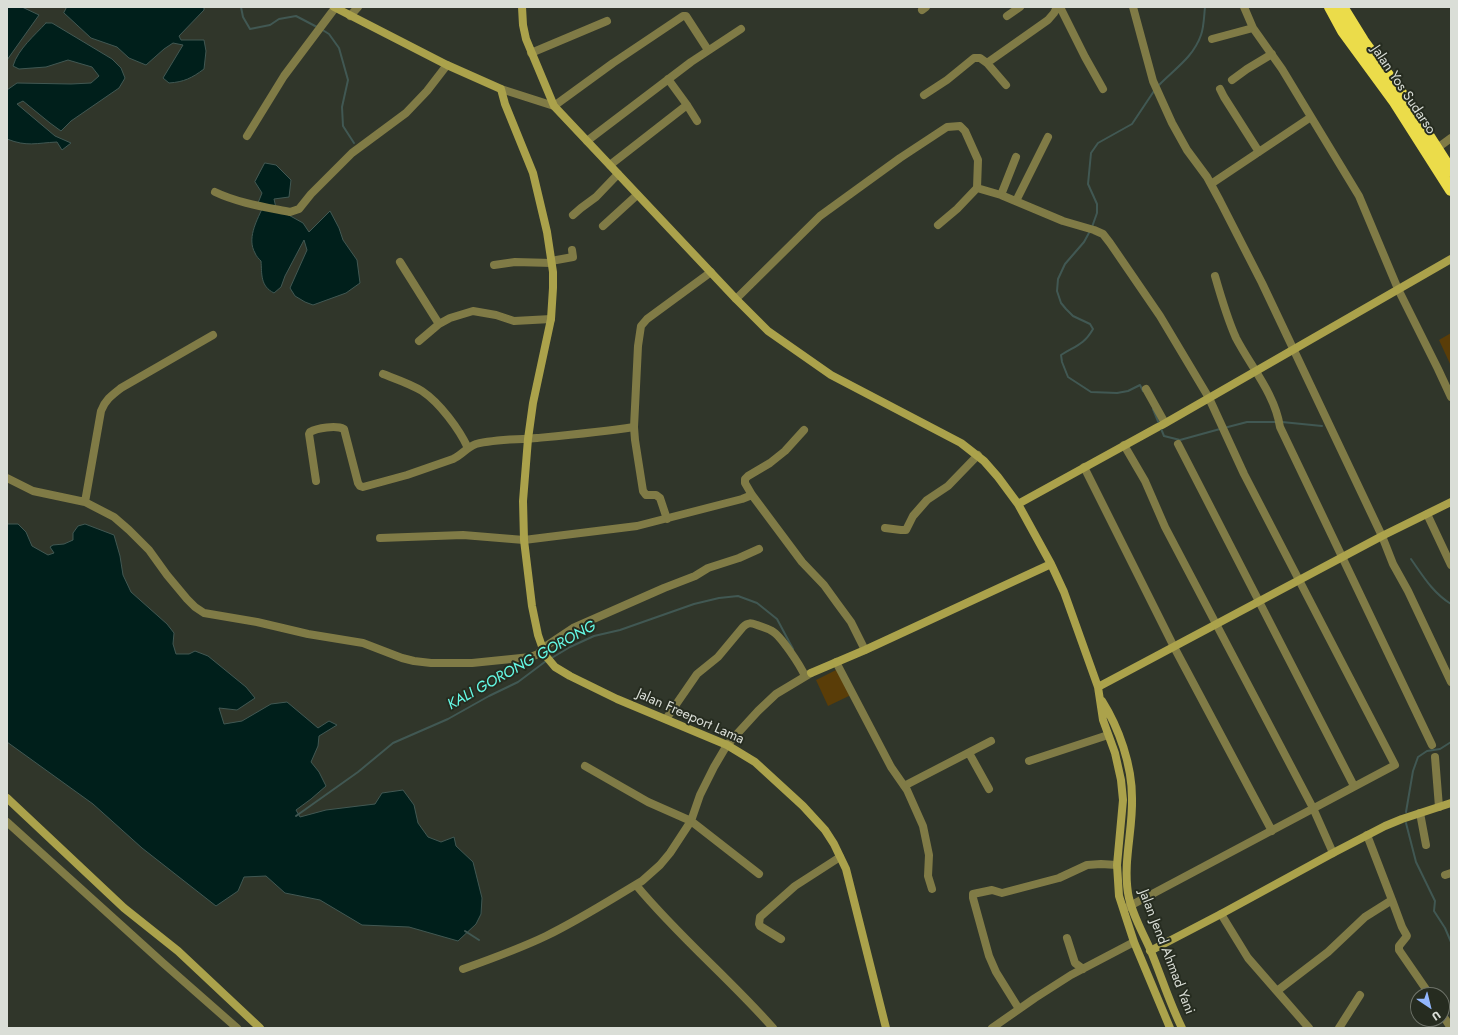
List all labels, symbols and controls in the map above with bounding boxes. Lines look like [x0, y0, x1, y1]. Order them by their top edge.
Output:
street label: Jalan Yos Sudarso [1367, 42, 1439, 138]
water label: KALI GORONG GORONG [445, 618, 599, 714]
street label: Jalan Freeport Lama [634, 686, 746, 748]
street label: Jalan Jend Ahmad Yani [1134, 887, 1198, 1017]
north arrow [1410, 987, 1450, 1027]
text: U [1429, 1007, 1444, 1025]

